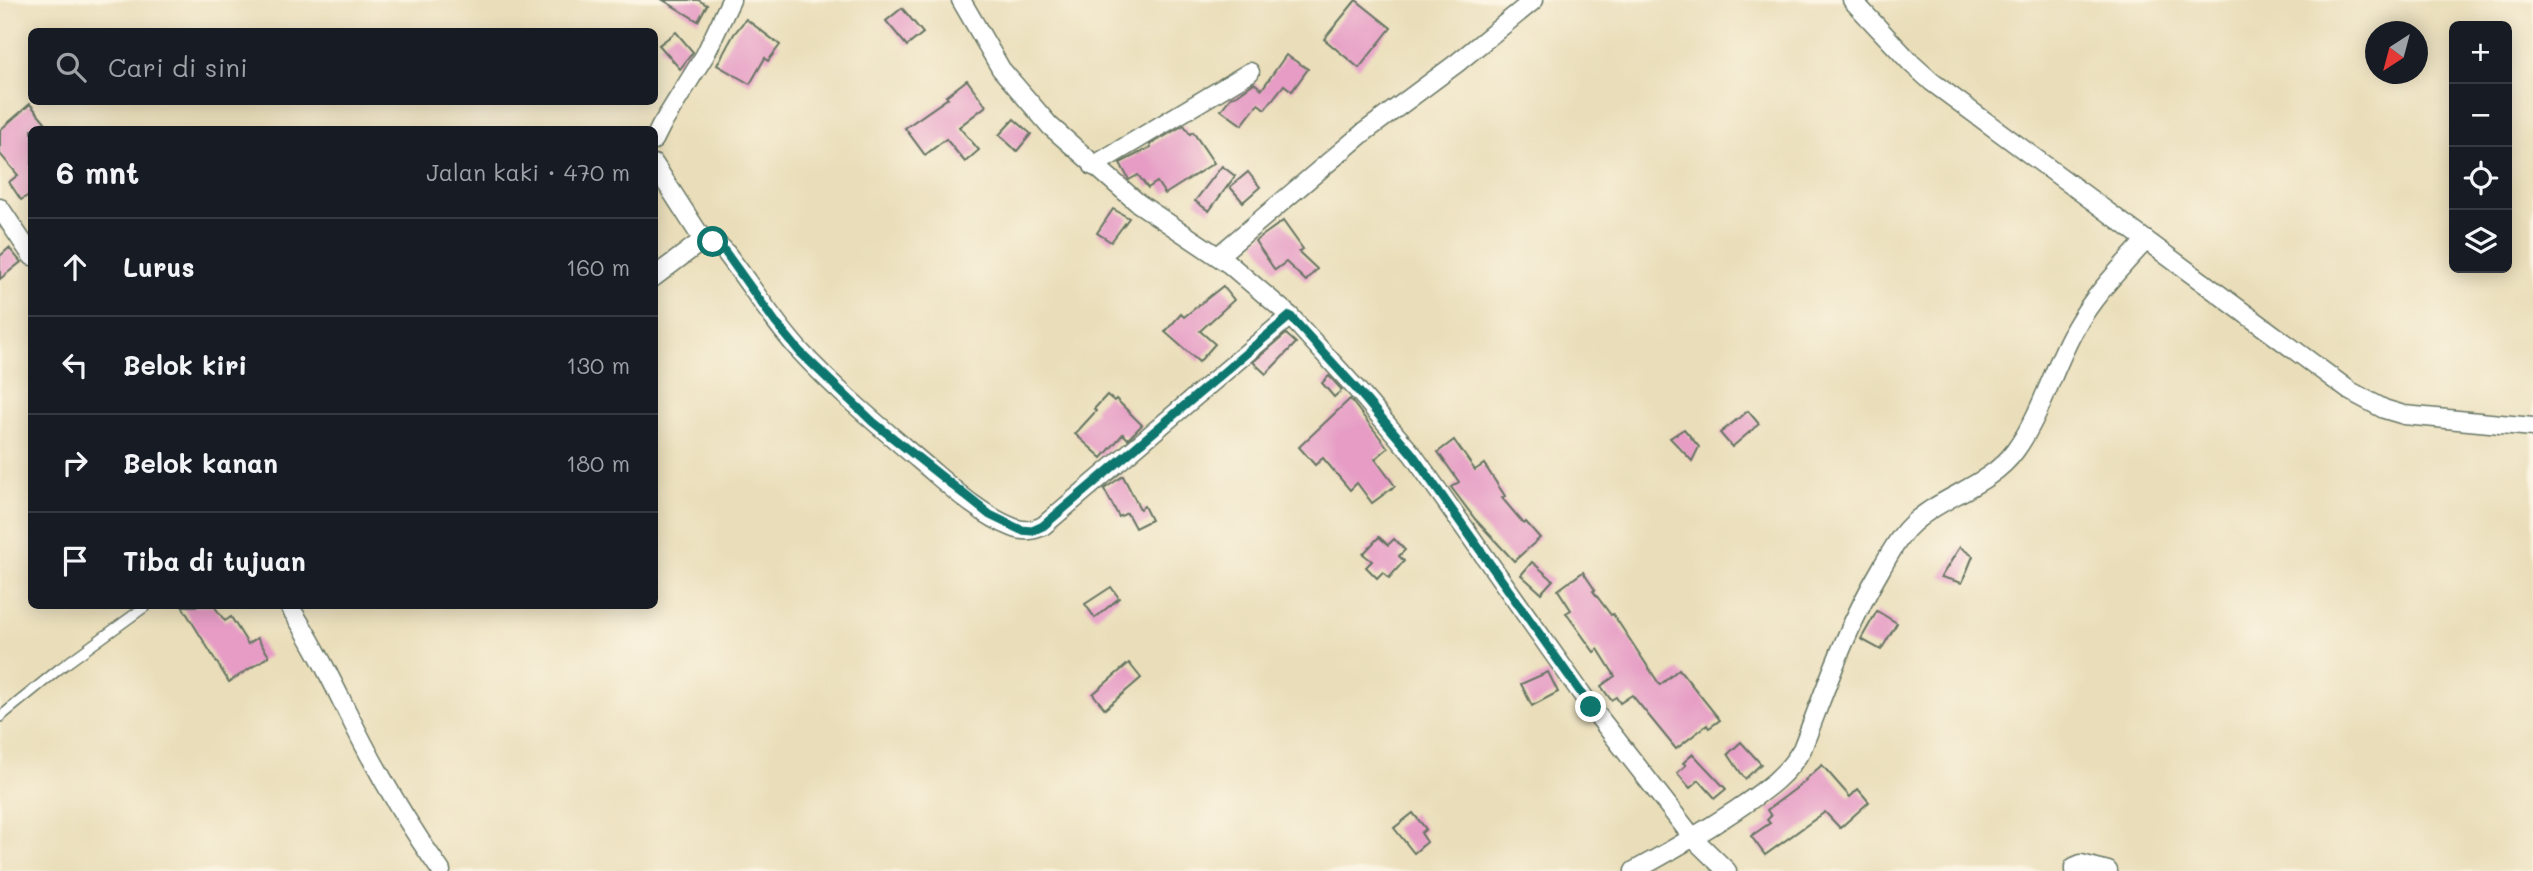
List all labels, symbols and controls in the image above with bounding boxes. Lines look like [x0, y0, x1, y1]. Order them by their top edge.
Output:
north arrow [2365, 21, 2428, 84]
map controls [2449, 21, 2512, 273]
button: + [2449, 21, 2512, 84]
search box [28, 28, 658, 105]
icon: search [52, 48, 90, 86]
text: Cari di sini [108, 50, 248, 84]
button: − [2449, 84, 2512, 147]
button: locate [2449, 147, 2512, 210]
text: 6 mnt [56, 152, 139, 192]
text: Jalan kaki · 470 m [426, 157, 630, 187]
button: layers [2449, 210, 2512, 273]
route start [697, 226, 728, 257]
icon: ahead [56, 248, 94, 286]
text: Lurus [123, 250, 195, 284]
text: 160 m [566, 252, 630, 282]
icon: left [56, 346, 94, 384]
text: Belok kiri [123, 348, 247, 382]
text: 130 m [566, 350, 630, 380]
icon: right [56, 444, 94, 482]
text: Belok kanan [123, 446, 278, 480]
text: 180 m [566, 448, 630, 478]
icon: arrive [56, 542, 94, 580]
text: Tiba di tujuan [123, 544, 306, 578]
route end [1575, 691, 1606, 722]

